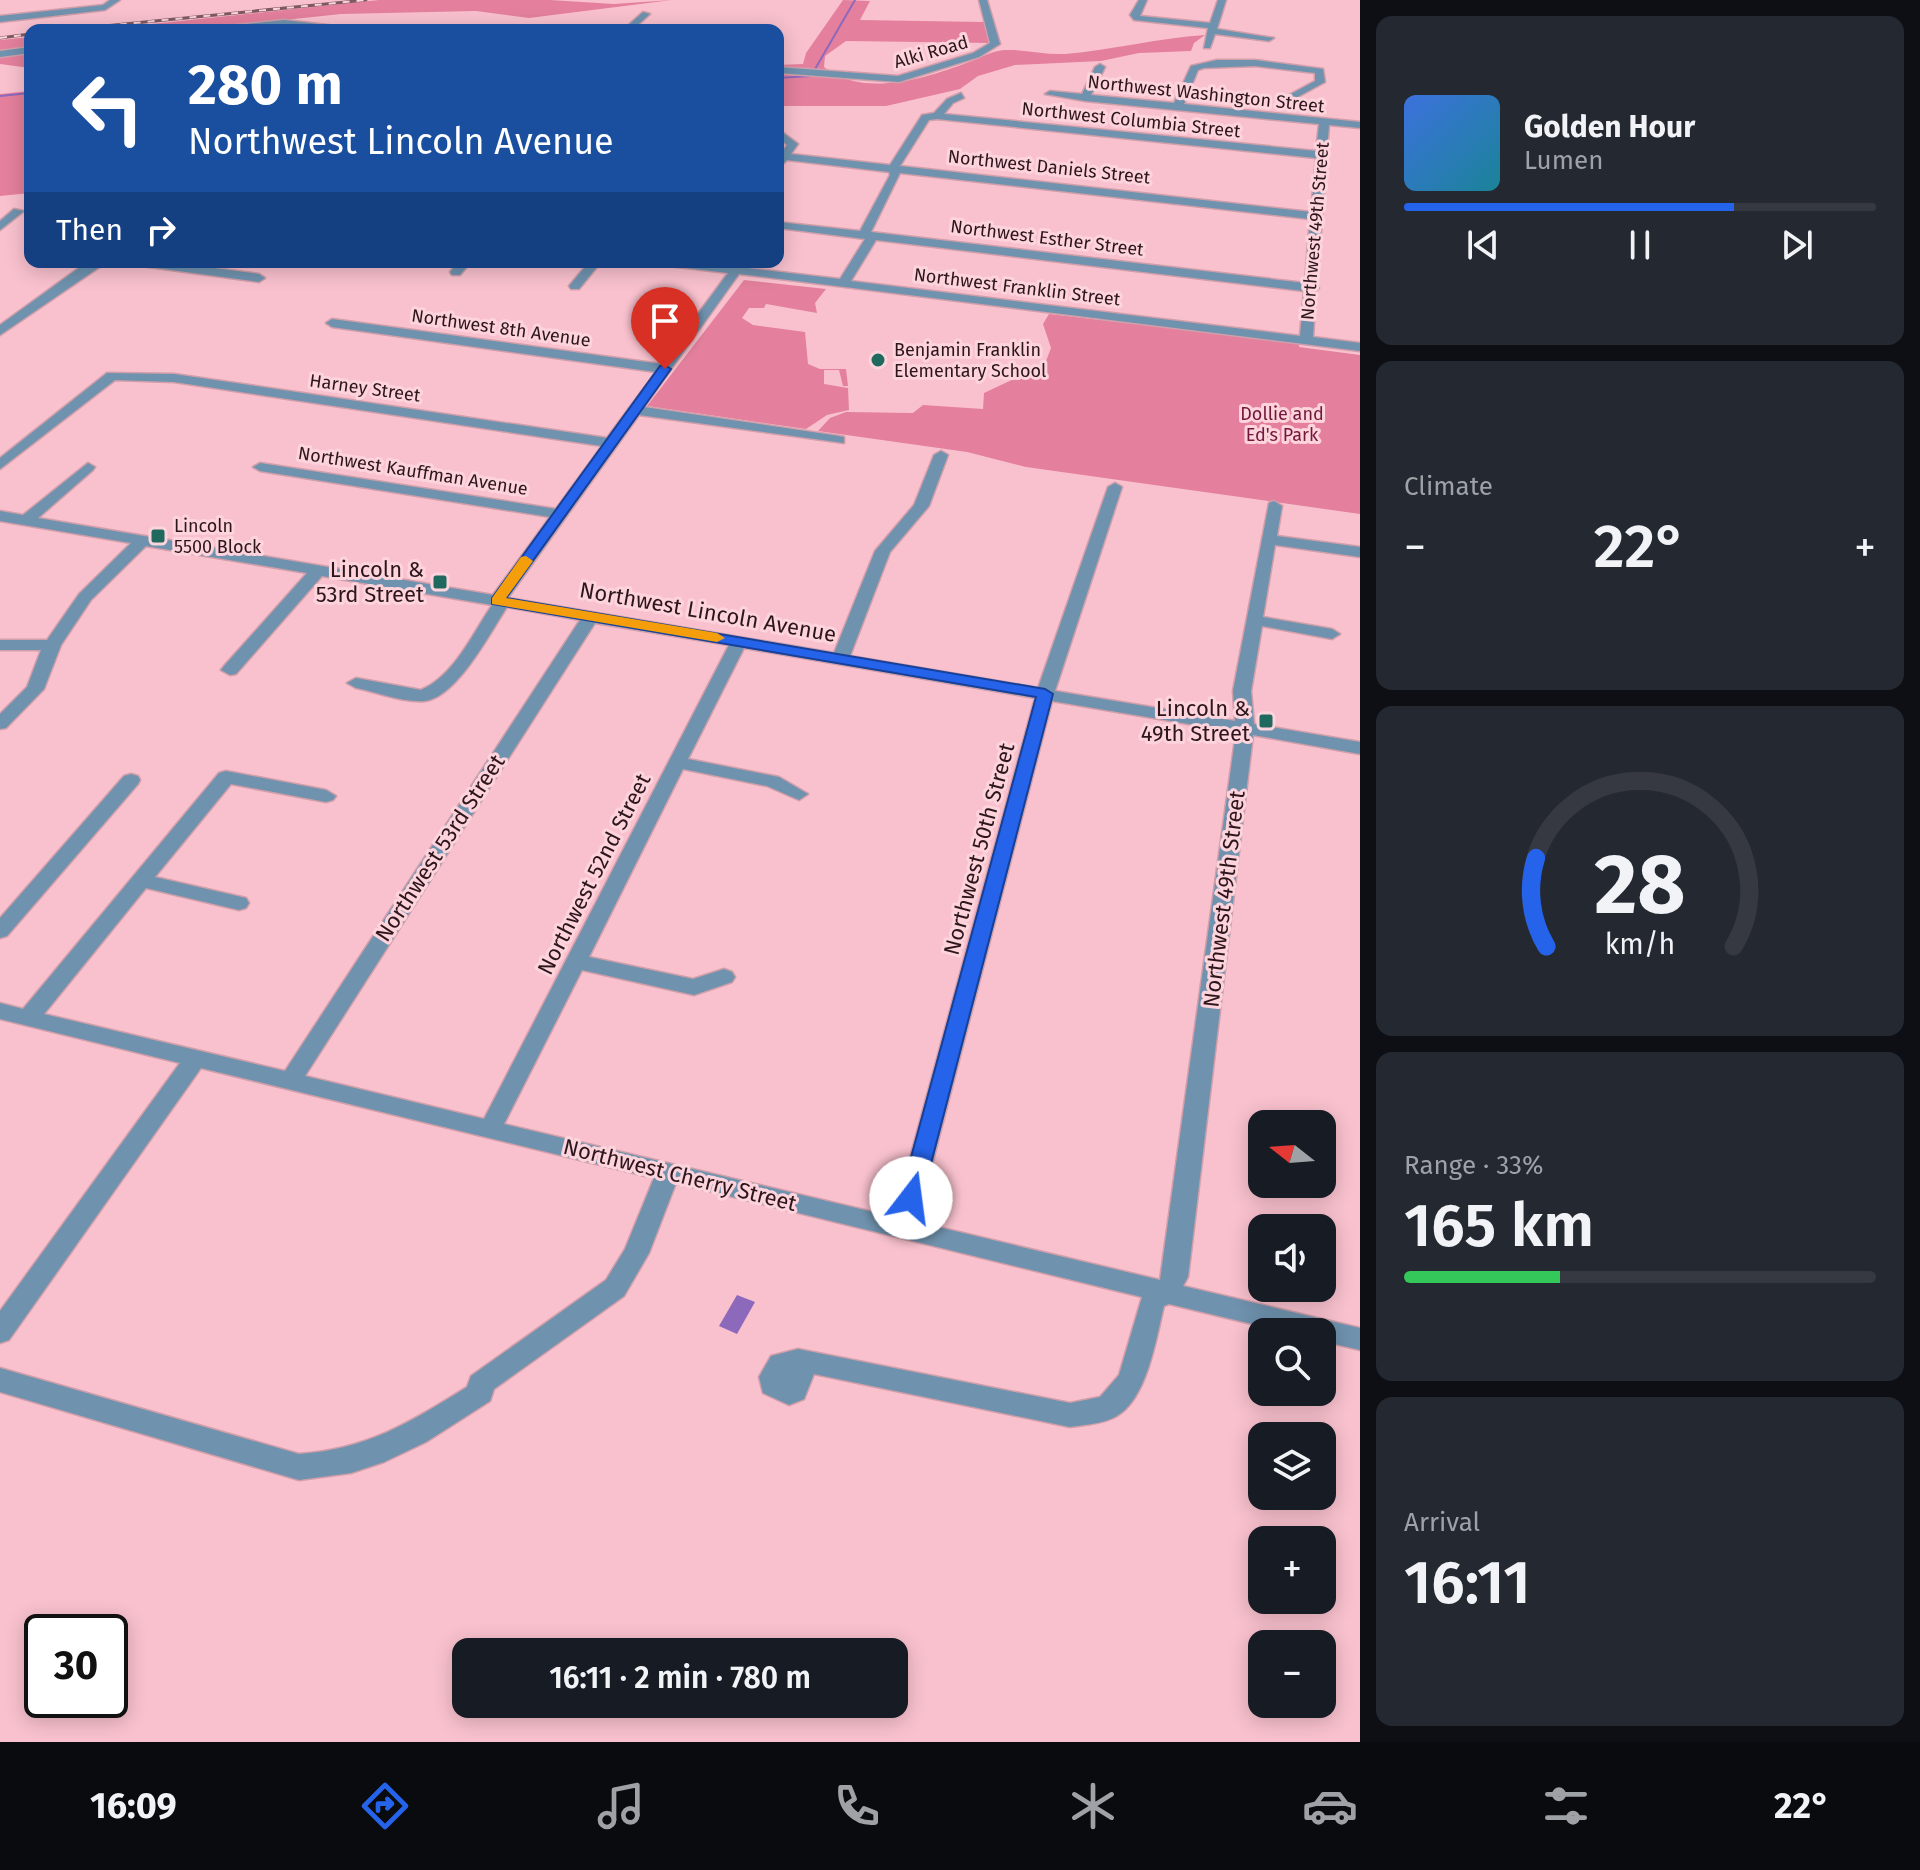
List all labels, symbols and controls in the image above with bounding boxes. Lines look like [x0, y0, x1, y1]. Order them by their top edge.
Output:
street label: Alki Road [891, 31, 971, 73]
text: 280 m [188, 52, 343, 119]
icon: left [56, 56, 160, 160]
street label: Northwest Washington Street [1087, 71, 1326, 117]
street label: Northwest Columbia Street [1021, 98, 1242, 142]
text: Golden Hour [1524, 109, 1695, 145]
text: Northwest Lincoln Avenue [188, 120, 614, 164]
street label: Northwest 49th Street [1296, 141, 1334, 321]
street label: Northwest Daniels Street [947, 145, 1152, 189]
text: Lumen [1524, 145, 1603, 176]
icon: right [139, 208, 183, 252]
text: Then [56, 212, 123, 248]
street label: Northwest Esther Street [949, 215, 1145, 261]
icon: previous [1461, 223, 1505, 267]
icon: pause [1618, 223, 1662, 267]
icon: next [1775, 223, 1819, 267]
street label: Northwest Franklin Street [913, 263, 1122, 311]
pin [631, 287, 699, 369]
icon: arrive [643, 299, 687, 343]
street label: Northwest 8th Avenue [410, 305, 592, 351]
place label: Benjamin Franklin Elementary School [894, 339, 1046, 382]
marker: Benjamin Franklin Elementary School [869, 351, 887, 369]
street label: Harney Street [308, 369, 422, 407]
park label: Dollie and Ed's Park [1240, 403, 1324, 446]
street label: Northwest Kauffman Avenue [297, 442, 529, 500]
text: Climate [1404, 471, 1493, 502]
text: 22° [1594, 511, 1686, 583]
place label: Lincoln 5500 Block [174, 515, 262, 558]
text: − [1404, 521, 1426, 574]
text: + [1854, 521, 1876, 574]
marker: Lincoln 5500 Block [149, 527, 167, 545]
place label: Lincoln & 53rd Street [316, 556, 424, 608]
marker: Lincoln & 53rd Street [431, 573, 449, 591]
street label: Northwest Lincoln Avenue [578, 576, 838, 648]
place label: Lincoln & 49th Street [1141, 695, 1250, 747]
marker: Lincoln & 49th Street [1257, 712, 1275, 730]
street label: Northwest 50th Street [938, 740, 1020, 958]
street label: Northwest 53rd Street [369, 749, 511, 947]
street label: Northwest 52nd Street [532, 769, 656, 979]
street label: Northwest 49th Street [1197, 789, 1251, 1009]
text: 28 [1594, 835, 1686, 935]
text: km/h [1605, 927, 1675, 962]
north arrow [1248, 1110, 1336, 1198]
map controls [1248, 1110, 1336, 1718]
street label: Northwest Cherry Street [561, 1133, 799, 1217]
text: Range · 33% [1404, 1150, 1544, 1181]
position arrow [869, 1156, 953, 1240]
text: 165 km [1404, 1190, 1594, 1262]
button: sound [1248, 1214, 1336, 1302]
button: search [1248, 1318, 1336, 1406]
button: layers [1248, 1422, 1336, 1510]
text: Arrival [1404, 1507, 1480, 1538]
button: + [1248, 1526, 1336, 1614]
text: 16:11 [1404, 1547, 1531, 1619]
speed limit sign: 30 [24, 1614, 128, 1718]
button: − [1248, 1630, 1336, 1718]
text: 16:11 · 2 min · 780 m [549, 1660, 811, 1696]
icon: directions [357, 1778, 413, 1834]
icon: music [593, 1778, 649, 1834]
icon: phone [829, 1778, 885, 1834]
icon: climate [1065, 1778, 1121, 1834]
icon: car [1302, 1778, 1358, 1834]
icon: filters [1538, 1778, 1594, 1834]
text: 16:09 [90, 1784, 177, 1828]
text: 22° [1774, 1784, 1830, 1828]

